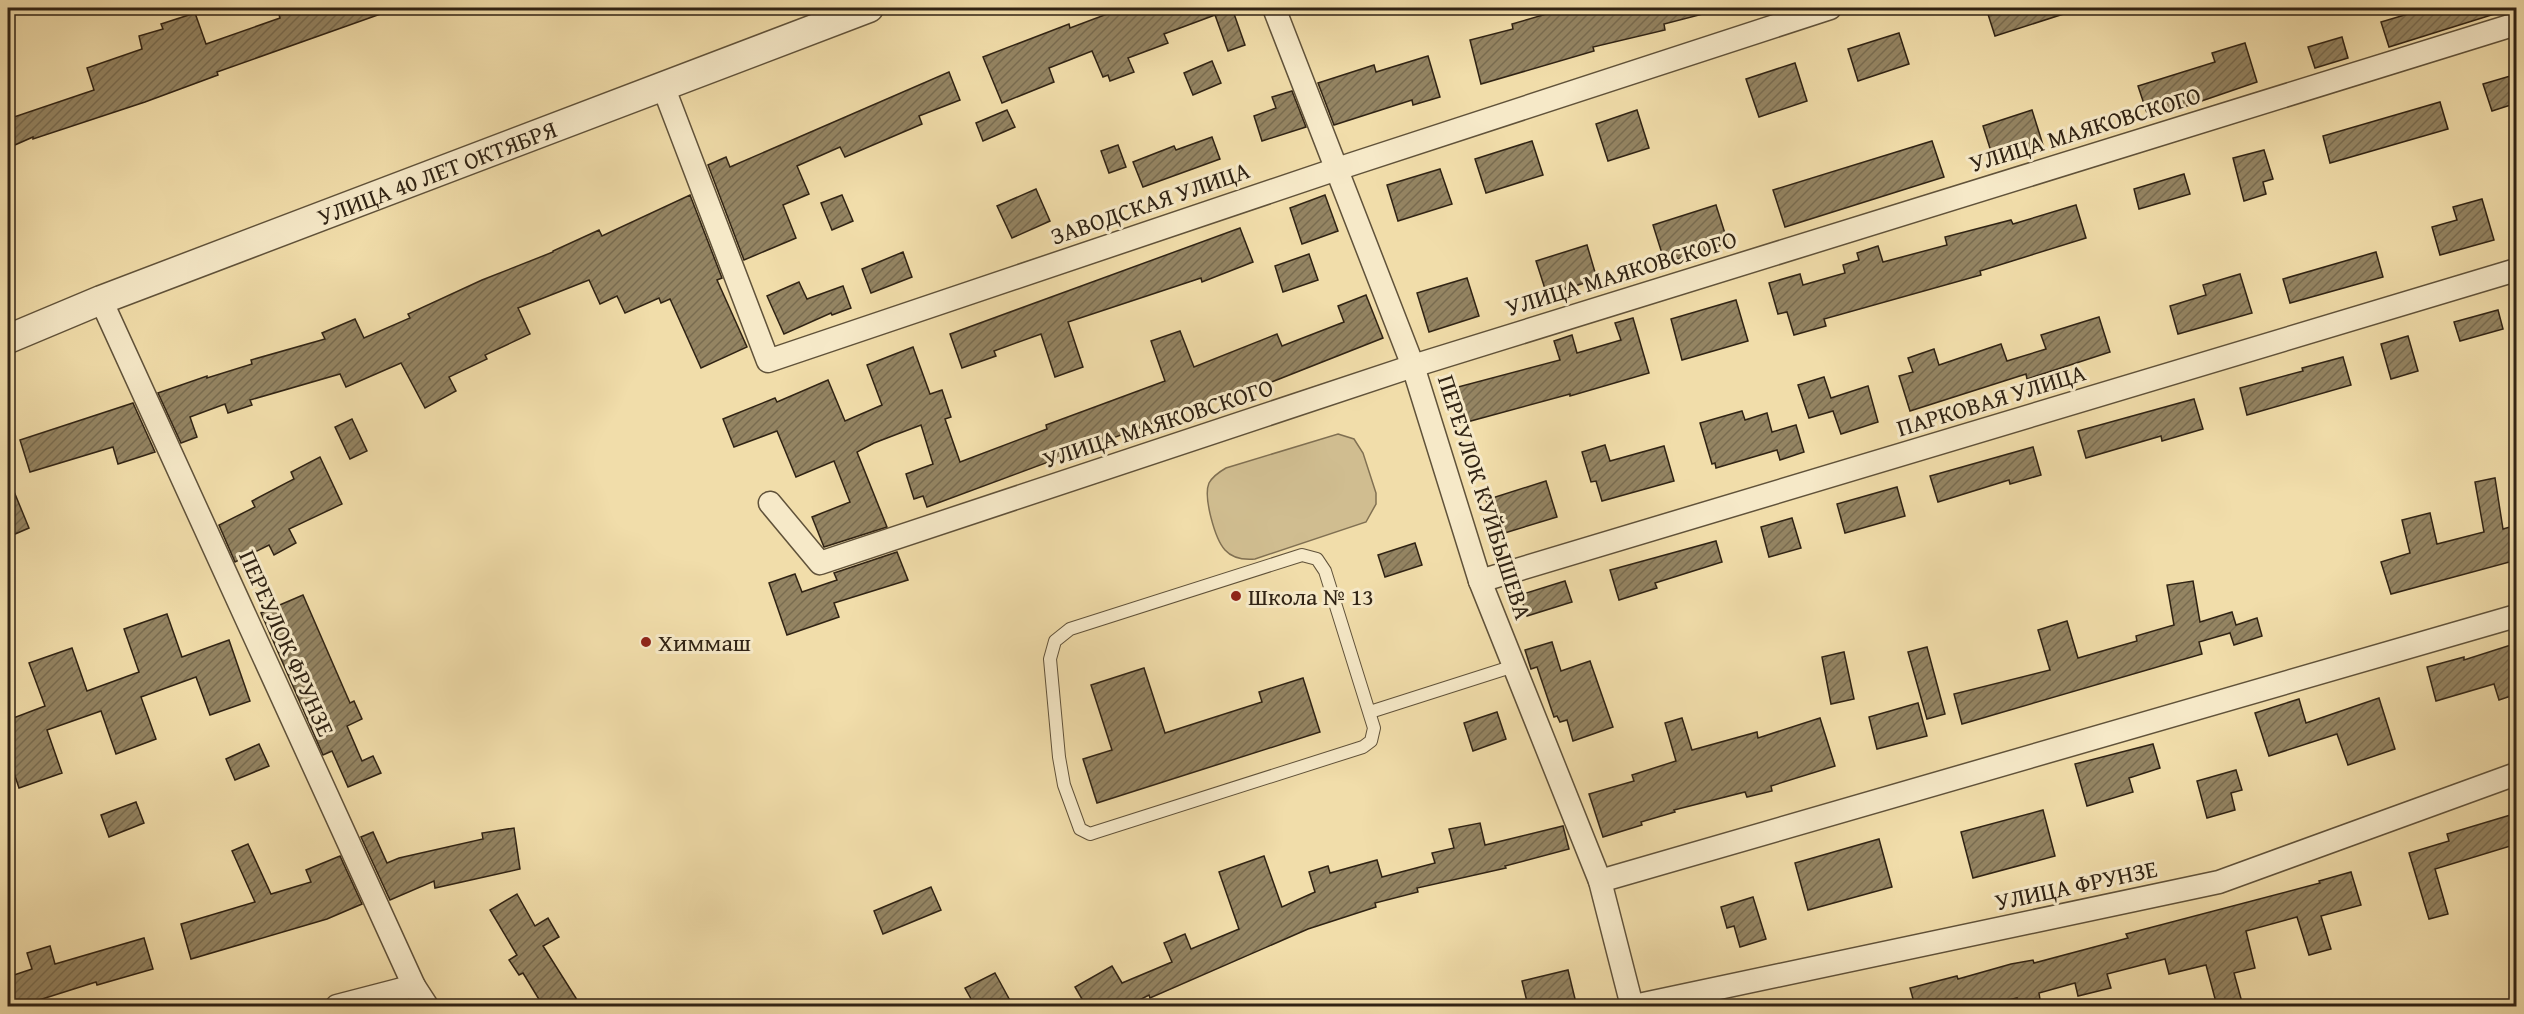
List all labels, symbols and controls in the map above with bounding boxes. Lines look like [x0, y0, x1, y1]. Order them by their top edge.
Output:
street label: УЛИЦА МАЯКОВСКОГО [1965, 77, 2205, 181]
street label: УЛИЦА 40 ЛЕТ ОКТЯБРЯ [312, 111, 561, 234]
street label: ЗАВОДСКАЯ УЛИЦА [1046, 152, 1255, 253]
street label: УЛИЦА МАЯКОВСКОГО [1501, 221, 1741, 325]
street label: ПАРКОВАЯ УЛИЦА [1892, 355, 2090, 445]
street label: УЛИЦА МАЯКОВСКОГО [1038, 369, 1278, 477]
street label: ПЕРЕУЛОК КУЙБЫШЕВА [1429, 370, 1541, 624]
street label: ПЕРЕУЛОК ФРУНЗЕ [230, 544, 344, 742]
place label: Школа № 13 [1248, 579, 1374, 614]
marker: Школа № 13 [1229, 589, 1243, 603]
place label: Химмаш [658, 625, 751, 660]
marker: Химмаш [639, 635, 653, 649]
street label: УЛИЦА ФРУНЗЕ [1992, 851, 2160, 919]

